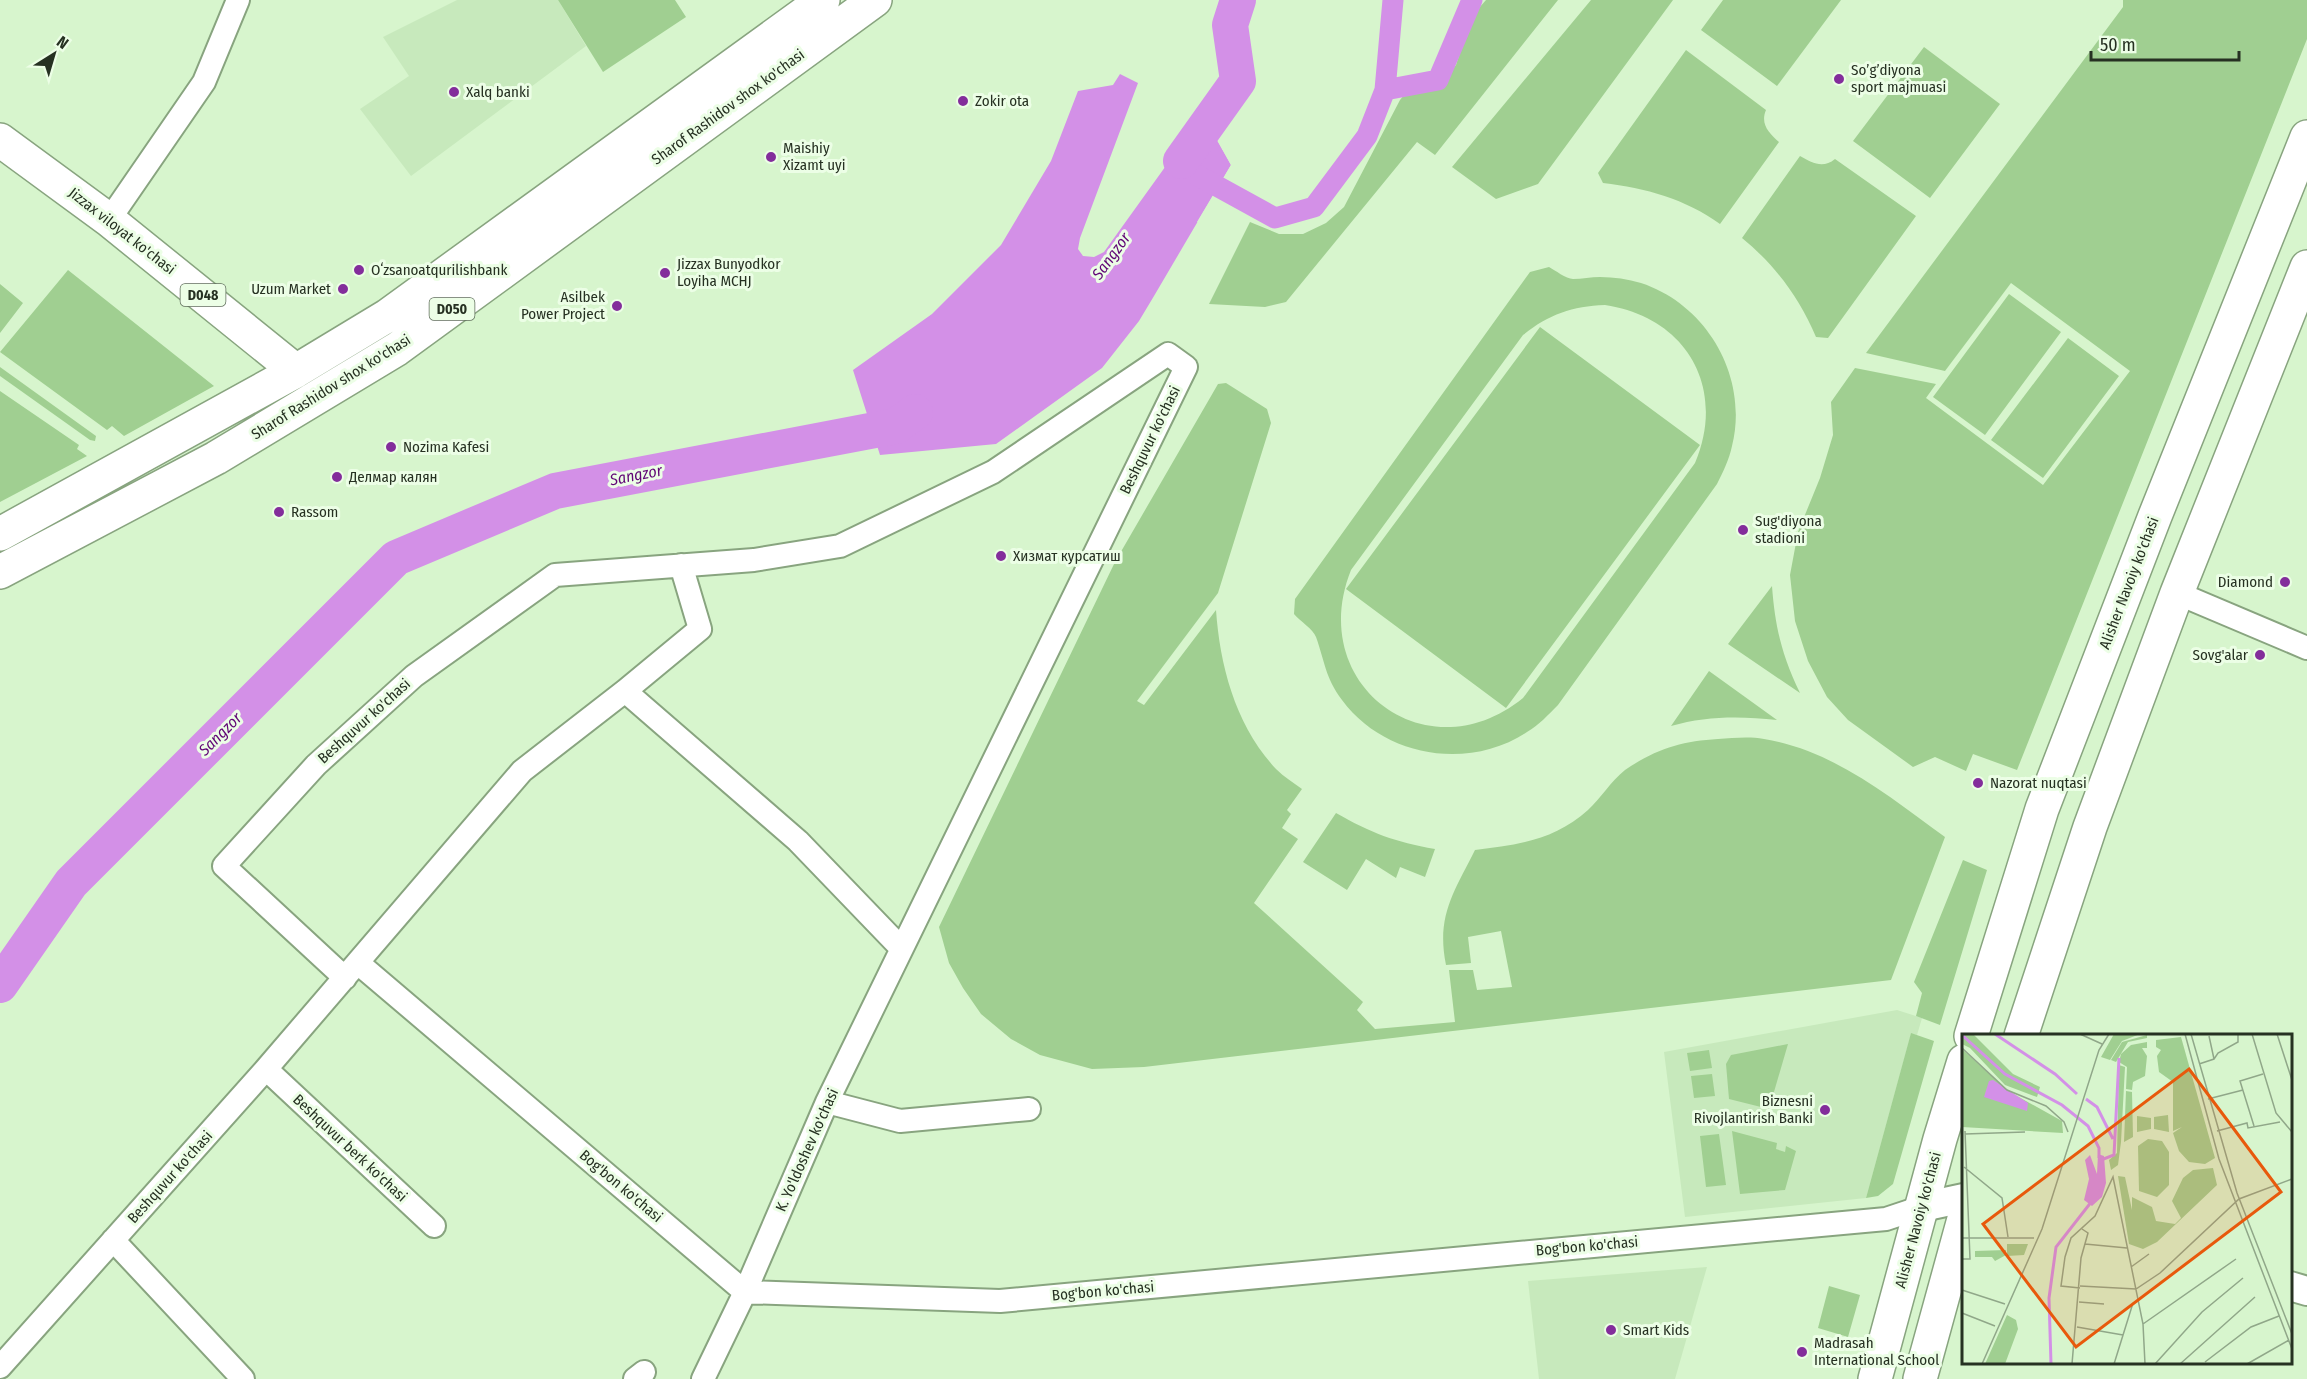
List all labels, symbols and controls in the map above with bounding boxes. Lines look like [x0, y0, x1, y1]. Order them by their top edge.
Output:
north arrow [24, 24, 84, 84]
scale bar [2091, 24, 2240, 62]
text: N [53, 32, 72, 53]
text: 50 m [2100, 34, 2136, 56]
street label: Sharof Rashidov shox ko'chasi [648, 46, 808, 168]
place label: So’g’diyona sport majmuasi [1851, 61, 1946, 96]
marker: So’g’diyona sport majmuasi [1832, 72, 1846, 86]
place label: Xalq banki [466, 83, 530, 101]
marker: Xalq banki [447, 85, 461, 99]
place label: Zokir ota [975, 92, 1029, 110]
marker: Zokir ota [956, 94, 970, 108]
place label: Maishiy Xizamt uyi [783, 139, 845, 174]
marker: Maishiy Xizamt uyi [764, 150, 778, 164]
street label: Jizzax viloyat ko'chasi [65, 184, 179, 278]
water label: Sangzor [1087, 229, 1135, 284]
place label: Jizzax Bunyodkor Loyiha MCHJ [677, 255, 781, 290]
place label: Oʻzsanoatqurilishbank [371, 261, 507, 279]
marker: Oʻzsanoatqurilishbank [352, 263, 366, 277]
marker: Jizzax Bunyodkor Loyiha MCHJ [658, 266, 672, 280]
place label: Uzum Market [251, 280, 331, 298]
marker: Uzum Market [336, 282, 350, 296]
road number: D048 [180, 284, 226, 306]
place label: Asilbek Power Project [521, 288, 605, 323]
road number: D050 [430, 298, 474, 320]
marker: Asilbek Power Project [610, 299, 624, 313]
street label: Sharof Rashidov shox ko'chasi [248, 331, 414, 443]
street label: Beshquvur ko'chasi [1116, 383, 1184, 497]
place label: Nozima Kafesi [403, 438, 489, 456]
marker: Nozima Kafesi [384, 440, 398, 454]
water label: Sangzor [607, 461, 664, 490]
place label: Делмар калян [348, 468, 438, 486]
marker: Делмар калян [330, 470, 344, 484]
place label: Rassom [291, 503, 338, 521]
marker: Rassom [272, 505, 286, 519]
place label: Sug'diyona stadioni [1755, 512, 1822, 547]
street label: Alisher Navoiy ko'chasi [2095, 514, 2163, 652]
marker: Sug'diyona stadioni [1736, 523, 1750, 537]
place label: Хизмат курсатиш [1013, 547, 1121, 565]
marker: Хизмат курсатиш [994, 549, 1008, 563]
place label: Diamond [2218, 573, 2273, 591]
marker: Diamond [2278, 575, 2292, 589]
place label: Sovg'alar [2193, 646, 2249, 664]
marker: Sovg'alar [2253, 648, 2267, 662]
street label: Beshquvur ko'chasi [314, 675, 414, 767]
water label: Sangzor [194, 708, 246, 760]
place label: Nazorat nuqtasi [1990, 774, 2087, 792]
marker: Nazorat nuqtasi [1971, 776, 1985, 790]
inset map [1962, 1034, 2292, 1364]
street label: K. Yo'ldoshev ko'chasi [772, 1086, 842, 1214]
street label: Beshquvur berk ko'chasi [289, 1090, 411, 1206]
place label: Biznesni Rivojlantirish Banki [1694, 1092, 1813, 1127]
marker: Biznesni Rivojlantirish Banki [1818, 1103, 1832, 1117]
street label: Beshquvur ko'chasi [124, 1127, 216, 1227]
street label: Bog'bon ko'chasi [576, 1146, 666, 1226]
street label: Alisher Navoiy ko'chasi [1891, 1150, 1945, 1290]
street label: Bog'bon ko'chasi [1535, 1233, 1639, 1259]
street label: Bog'bon ko'chasi [1051, 1278, 1155, 1304]
place label: Smart Kids [1623, 1321, 1689, 1339]
marker: Smart Kids [1604, 1323, 1618, 1337]
place label: Madrasah International School [1814, 1334, 1939, 1369]
marker: Madrasah International School [1795, 1345, 1809, 1359]

